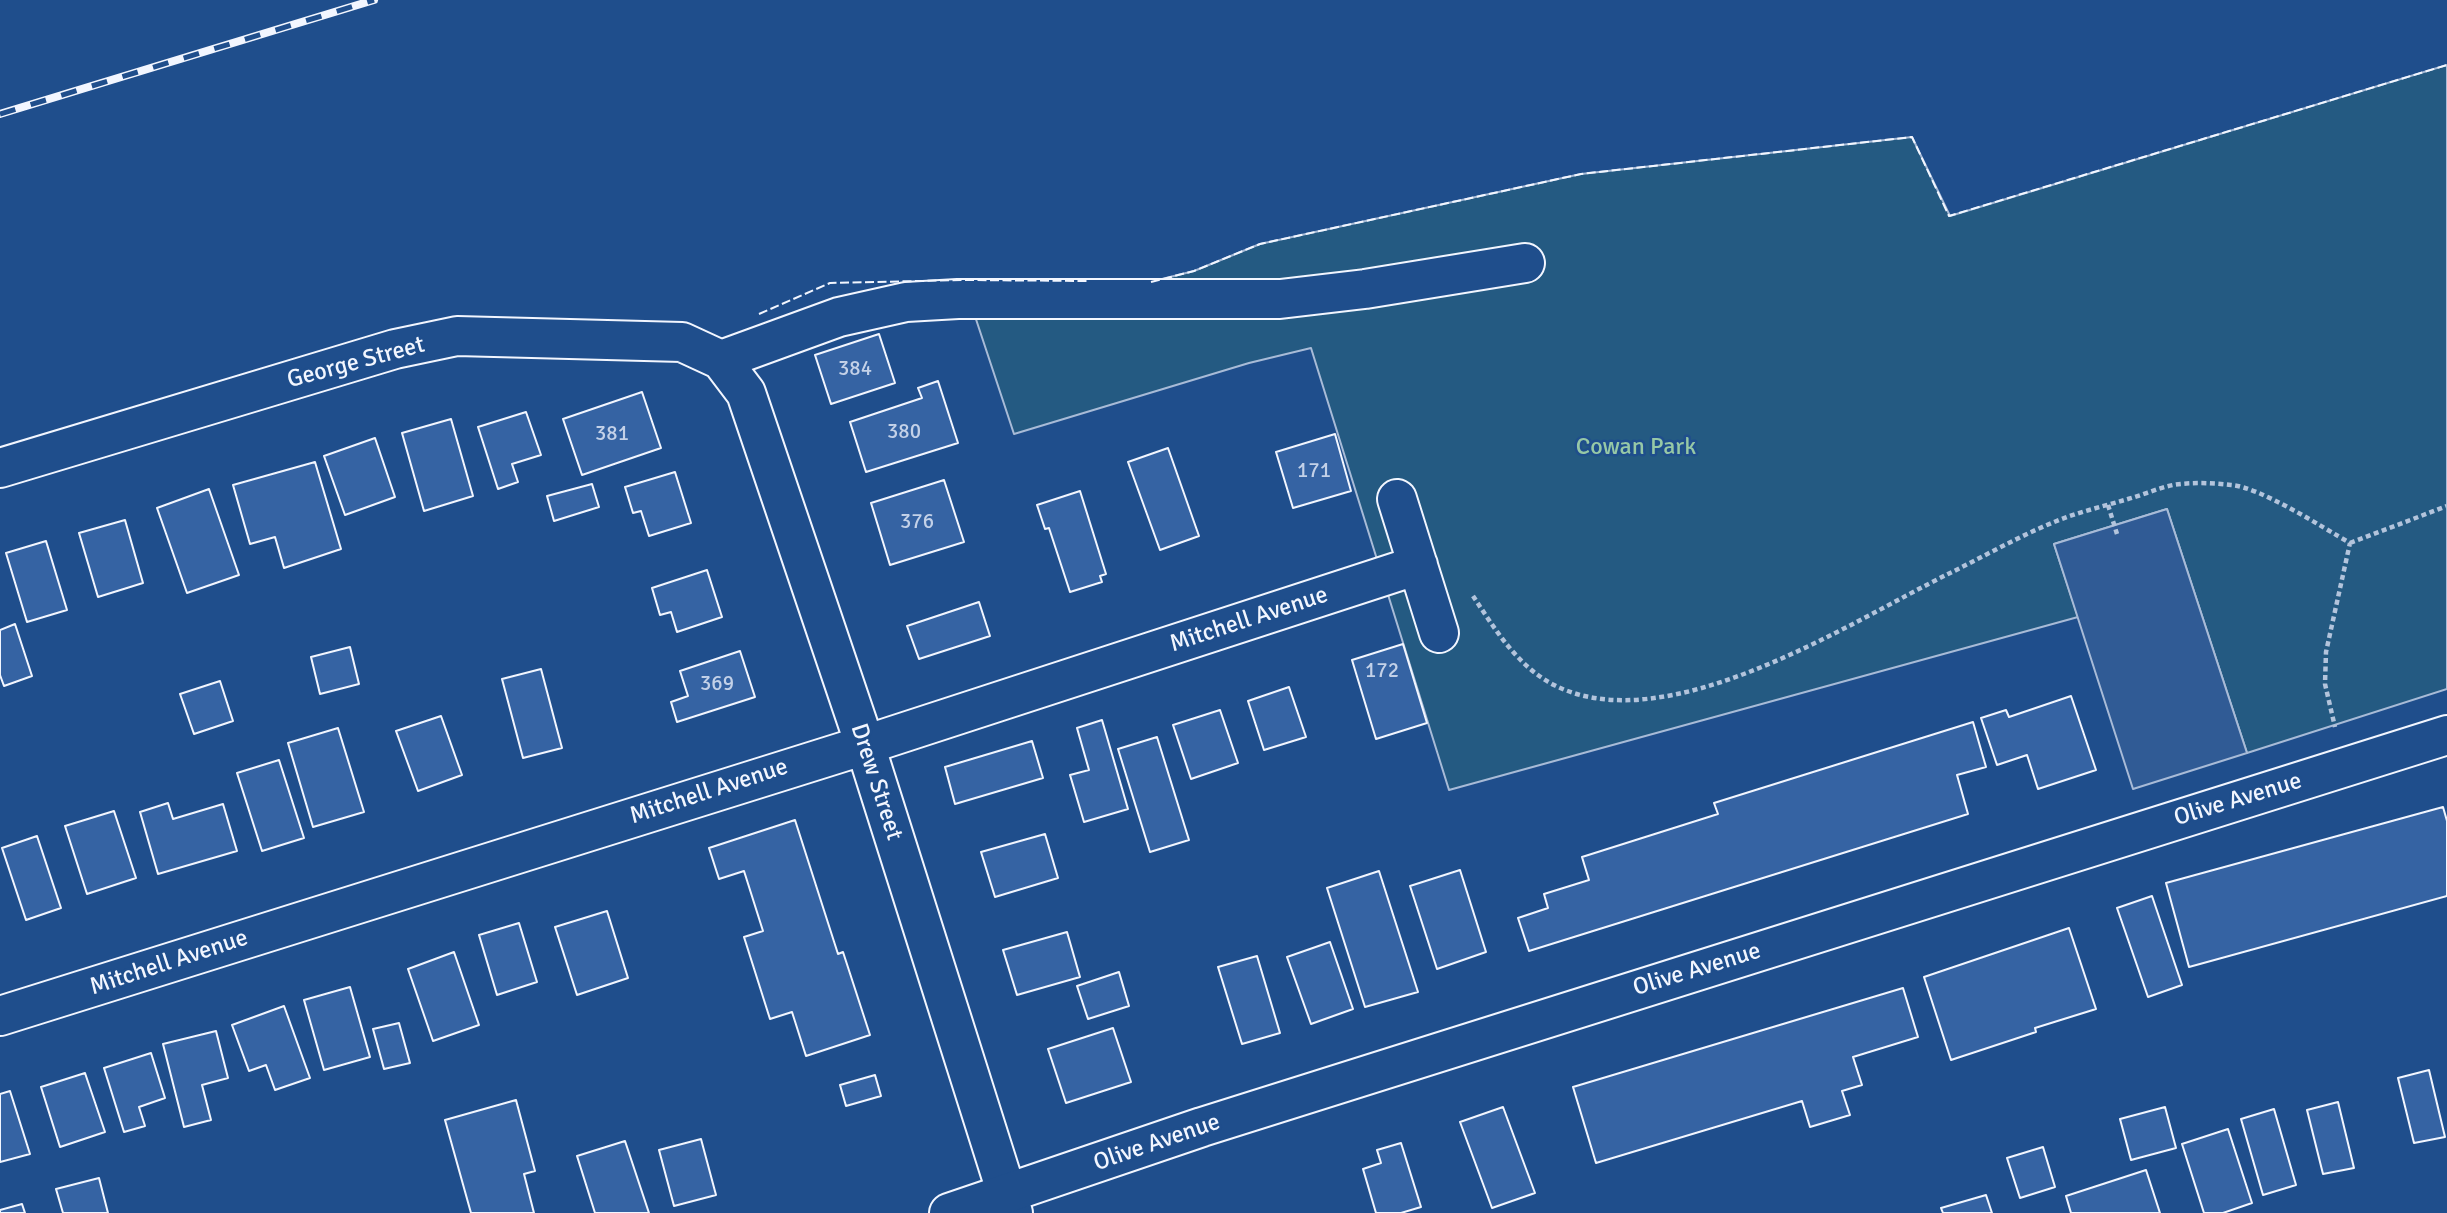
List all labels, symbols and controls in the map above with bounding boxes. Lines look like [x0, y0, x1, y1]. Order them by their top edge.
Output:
street label: George Street [284, 331, 428, 395]
house number: 384 [838, 356, 872, 382]
house number: 380 [887, 419, 921, 445]
house number: 381 [595, 421, 629, 447]
park label: Cowan Park [1576, 434, 1696, 462]
house number: 171 [1297, 458, 1331, 484]
house number: 376 [900, 509, 934, 535]
street label: Mitchell Avenue [1166, 581, 1332, 659]
house number: 172 [1365, 658, 1399, 684]
house number: 369 [700, 671, 734, 697]
street label: Drew Street [844, 720, 908, 844]
street label: Mitchell Avenue [626, 753, 792, 831]
street label: Olive Avenue [2171, 767, 2305, 833]
street label: Mitchell Avenue [86, 924, 252, 1002]
street label: Olive Avenue [1630, 937, 1764, 1003]
street label: Olive Avenue [1090, 1108, 1224, 1178]

